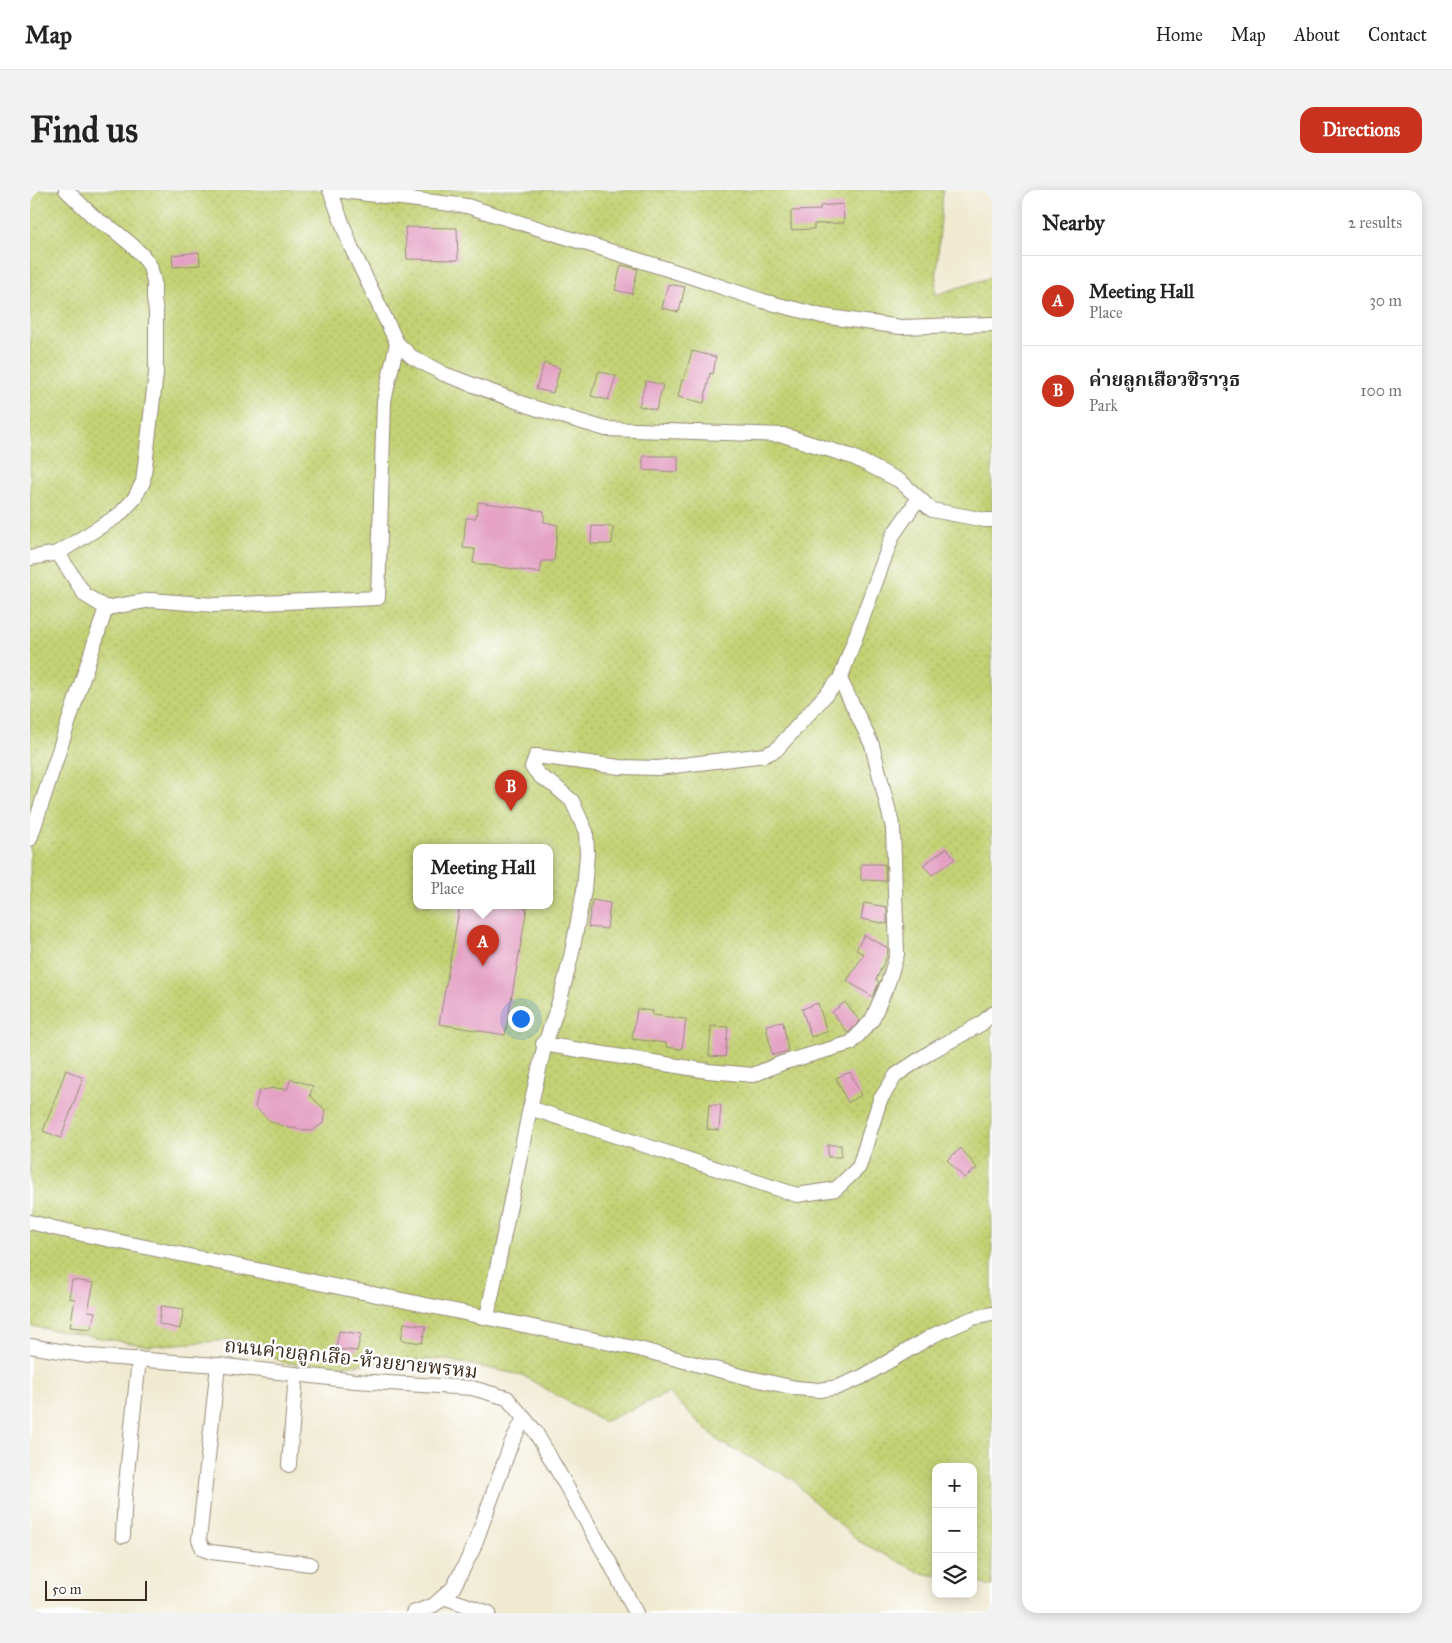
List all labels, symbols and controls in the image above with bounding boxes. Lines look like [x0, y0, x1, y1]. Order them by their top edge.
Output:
text: Map [25, 20, 72, 50]
text: Home [1156, 24, 1203, 46]
text: Map [1231, 24, 1266, 46]
text: About [1294, 24, 1340, 46]
text: Contact [1368, 24, 1427, 46]
button: Directions [1300, 107, 1422, 153]
text: Find us [30, 109, 138, 152]
text: Nearby [1042, 210, 1105, 236]
text: 2 results [1348, 213, 1402, 232]
text: Meeting Hall [1089, 280, 1194, 303]
text: A [1053, 291, 1063, 310]
text: 30 m [1369, 291, 1402, 310]
text: Place [1089, 303, 1123, 322]
text: ค่ายลูกเสือวชิราวุธ [1089, 368, 1240, 391]
text: B [1053, 381, 1063, 400]
text: 100 m [1360, 381, 1402, 400]
text: Park [1089, 396, 1118, 415]
pin: B [495, 770, 527, 811]
popup [413, 844, 553, 909]
text: Meeting Hall [430, 856, 536, 879]
text: Place [430, 879, 464, 898]
pin: A [467, 925, 499, 966]
your location [508, 1006, 534, 1032]
street label: ถนนค่ายลูกเสึอ-ห้วยยายพรหม [223, 1333, 479, 1384]
map controls [932, 1463, 977, 1598]
button: + [932, 1463, 977, 1508]
button: − [932, 1508, 977, 1553]
button: layers [932, 1553, 977, 1598]
scale bar [45, 1578, 148, 1601]
text: 50 m [52, 1581, 81, 1598]

